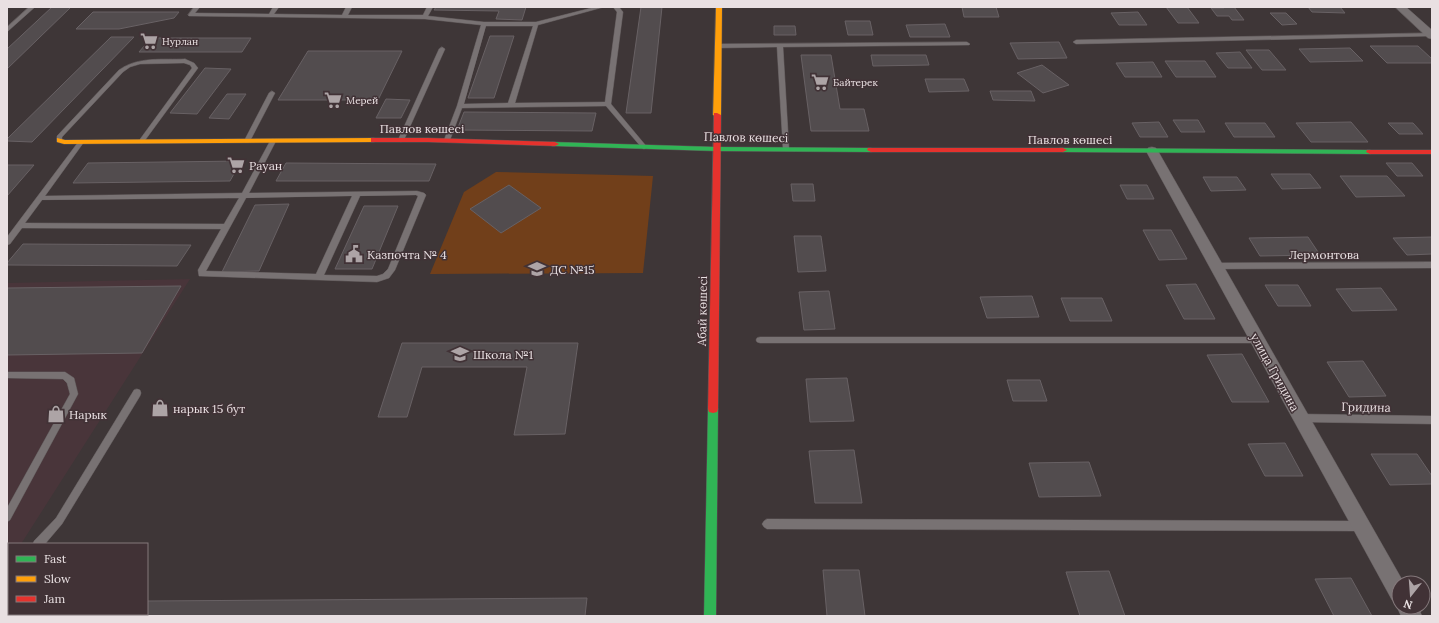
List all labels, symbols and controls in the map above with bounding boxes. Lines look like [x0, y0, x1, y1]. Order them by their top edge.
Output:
supermarket icon: Нурлан [139, 31, 159, 51]
place label: Нурлан [162, 35, 198, 48]
supermarket icon: Байтерек [810, 72, 830, 92]
place label: Байтерек [833, 76, 878, 89]
supermarket icon: Мерей [323, 90, 343, 110]
place label: Мерей [346, 94, 378, 107]
street label: Павлов көшесі [380, 121, 464, 136]
street label: Павлов көшесі [704, 129, 788, 145]
street label: Павлов көшесі [1028, 132, 1112, 147]
supermarket icon: Рауан [226, 155, 246, 175]
place label: Рауан [249, 158, 282, 173]
public building icon: Казпочта № 4 [344, 244, 364, 264]
place label: Казпочта № 4 [367, 247, 447, 262]
street label: Лермонтова [1289, 247, 1359, 262]
school or university icon: ДС №15 [527, 259, 547, 279]
place label: ДС №15 [550, 262, 595, 277]
street label: Абай көшесі [694, 276, 710, 347]
street label: улица Гридина [1247, 330, 1303, 414]
school or university icon: Школа №1 [450, 344, 470, 364]
place label: Школа №1 [473, 347, 533, 362]
shop icon: нарык 15 бут [150, 398, 170, 418]
street label: Гридина [1341, 399, 1391, 415]
place label: нарык 15 бут [173, 401, 245, 416]
shop icon: Нарык [46, 404, 66, 424]
place label: Нарык [69, 407, 108, 422]
legend [8, 543, 148, 615]
text: Fast [44, 551, 67, 566]
text: Slow [44, 571, 71, 586]
north arrow [1391, 575, 1431, 615]
text: Jam [43, 591, 65, 606]
text: N [1401, 596, 1414, 613]

